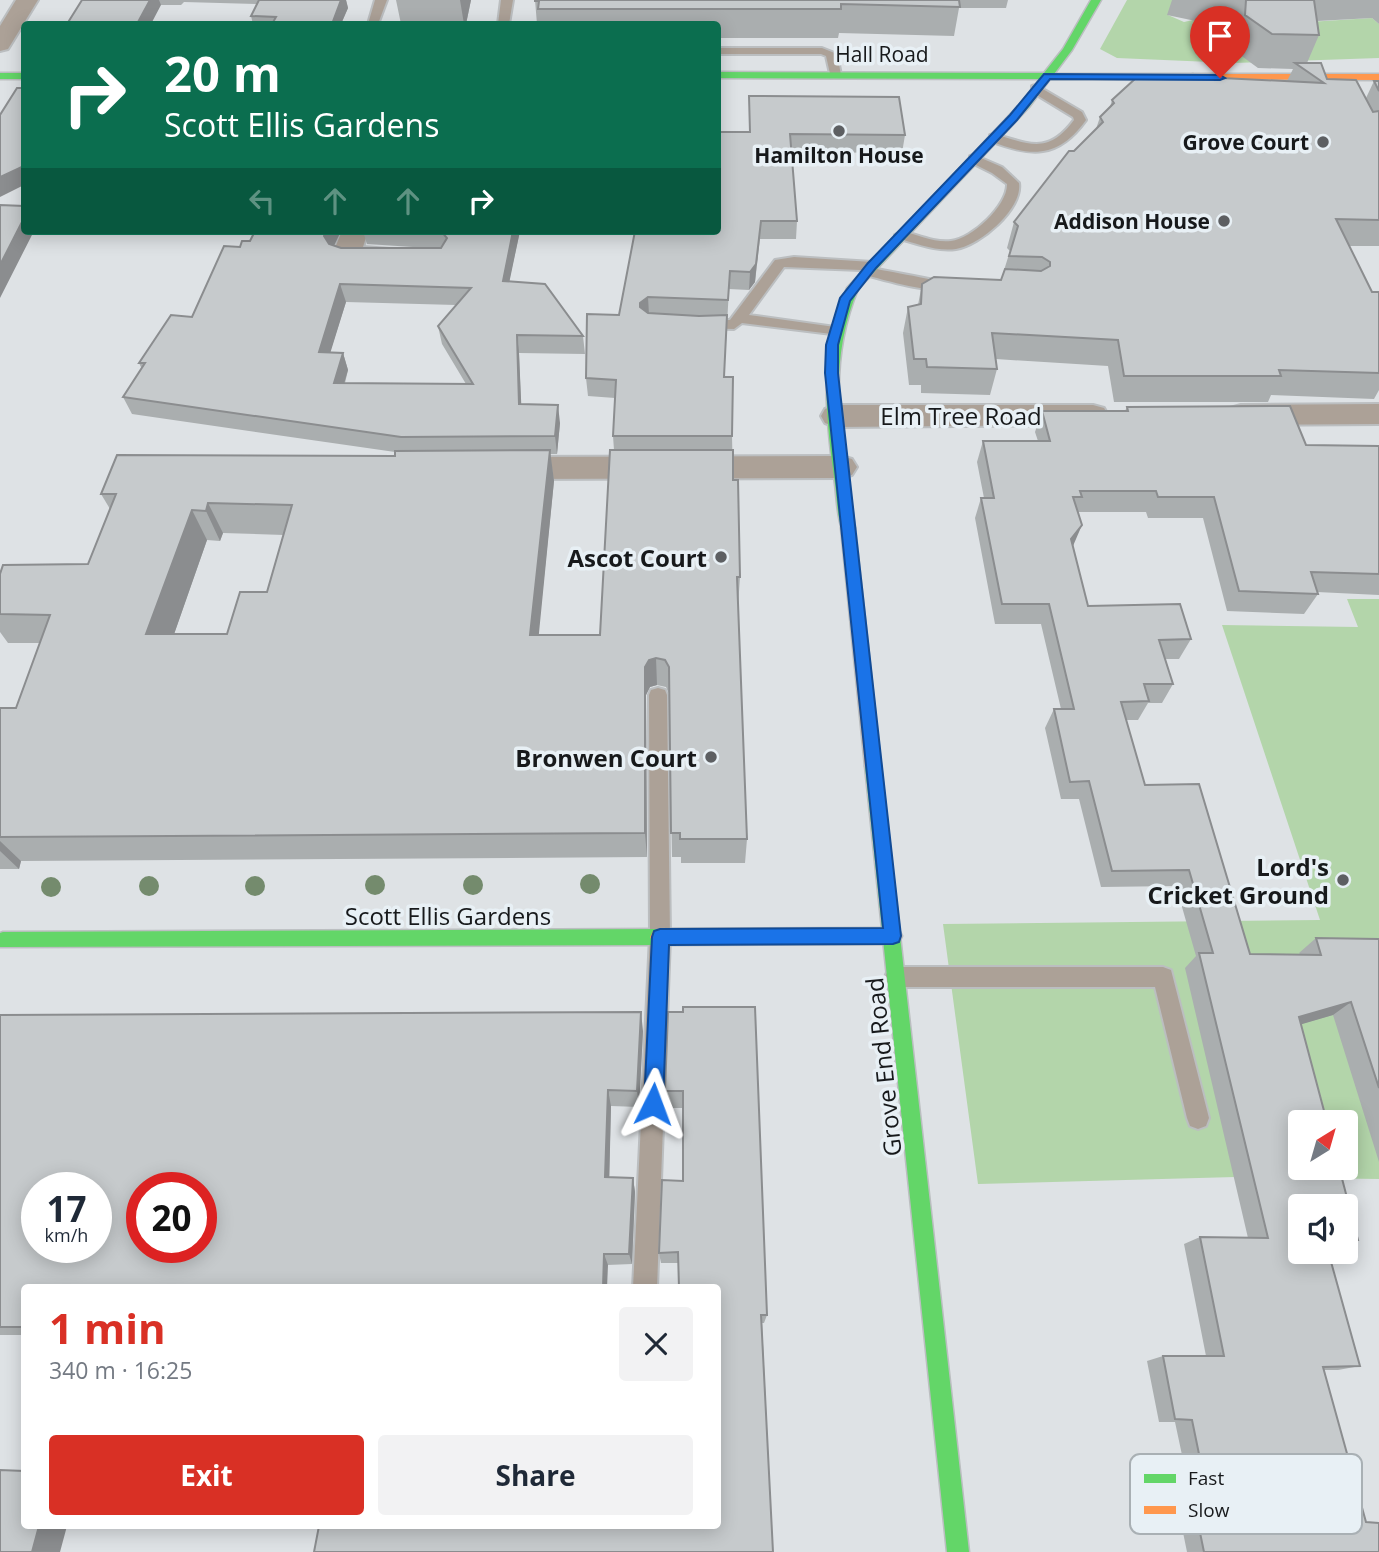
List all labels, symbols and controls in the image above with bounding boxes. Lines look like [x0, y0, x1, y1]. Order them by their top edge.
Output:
pin [1190, 6, 1250, 78]
icon: arrive [1201, 17, 1239, 55]
text: 20 m [164, 40, 281, 106]
street label: Hall Road [835, 40, 929, 68]
icon: right [49, 49, 140, 140]
text: Scott Ellis Gardens [164, 103, 439, 146]
marker: Hamilton House [831, 123, 847, 139]
place label: Grove Court [1183, 128, 1309, 156]
marker: Grove Court [1315, 134, 1331, 150]
place label: Hamilton House [754, 141, 924, 169]
icon: left [243, 182, 281, 220]
icon: ahead [316, 182, 354, 220]
icon: ahead [389, 182, 427, 220]
icon: right [462, 182, 500, 220]
place label: Addison House [1054, 207, 1210, 235]
marker: Addison House [1216, 213, 1232, 229]
street label: Elm Tree Road [880, 399, 1042, 432]
place label: Ascot Court [567, 541, 707, 574]
marker: Ascot Court [713, 549, 729, 565]
place label: Bronwen Court [515, 741, 697, 774]
marker: Bronwen Court [703, 749, 719, 765]
place label: Lord's Cricket Ground [1148, 850, 1329, 911]
marker: Lord's Cricket Ground [1335, 872, 1351, 888]
street label: Scott Ellis Gardens [345, 899, 551, 932]
street label: Grove End Road [857, 976, 909, 1158]
position arrow [616, 1067, 690, 1141]
north arrow [1288, 1110, 1358, 1180]
map controls [1288, 1110, 1358, 1264]
speed limit sign: 20 [126, 1172, 217, 1263]
text: 17 [46, 1185, 87, 1232]
button: sound [1288, 1194, 1358, 1264]
text: km/h [45, 1223, 88, 1247]
text: 1 min [49, 1299, 166, 1356]
button: close [619, 1307, 693, 1381]
text: 340 m · 16:25 [49, 1354, 192, 1386]
button: Exit [49, 1435, 364, 1515]
button: Share [378, 1435, 693, 1515]
legend [1130, 1454, 1362, 1534]
text: Fast [1188, 1465, 1224, 1491]
text: Slow [1188, 1497, 1230, 1523]

